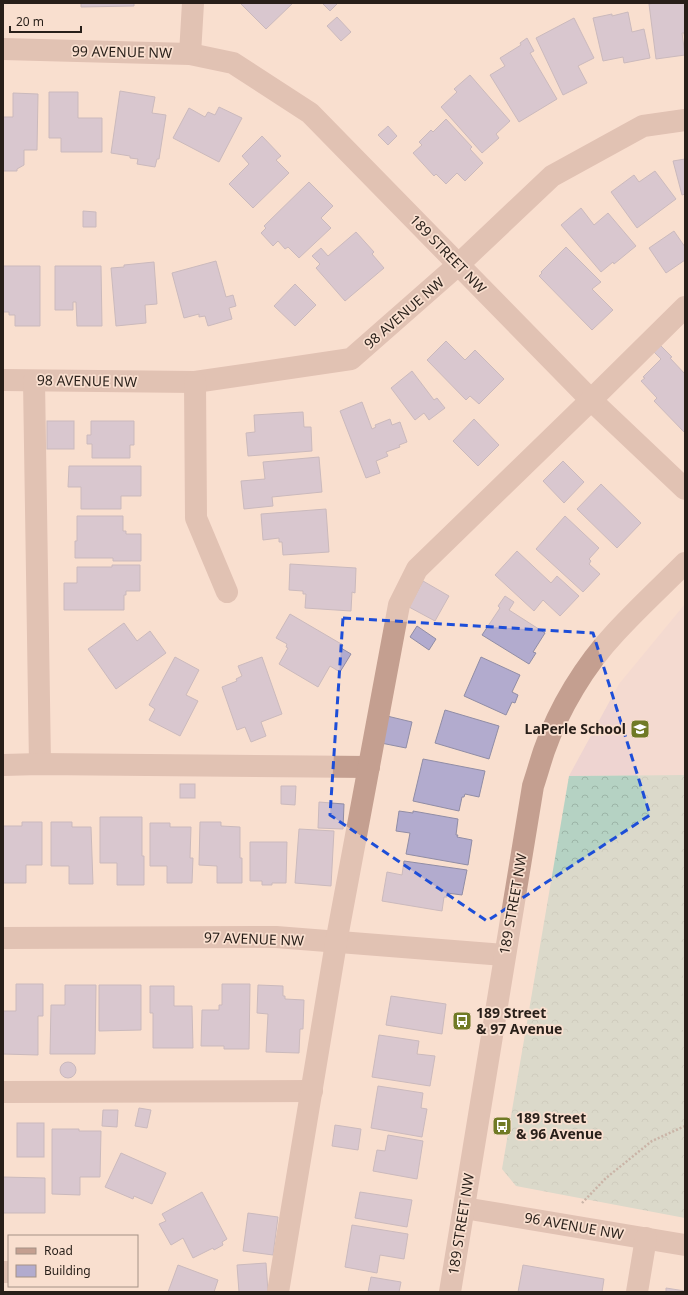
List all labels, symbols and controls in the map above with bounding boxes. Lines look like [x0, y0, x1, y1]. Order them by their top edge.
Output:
scale bar [10, 8, 81, 34]
text: 20 m [16, 13, 44, 30]
street label: 99 AVENUE NW [72, 41, 172, 62]
street label: 189 STREET NW [406, 210, 491, 297]
street label: 98 AVENUE NW [360, 273, 448, 353]
street label: 98 AVENUE NW [37, 370, 137, 391]
school or university icon: LaPerle School [629, 718, 651, 740]
place label: LaPerle School [525, 719, 626, 738]
street label: 189 STREET NW [494, 852, 531, 956]
street label: 97 AVENUE NW [204, 927, 304, 950]
place label: 189 Street & 97 Avenue [476, 1003, 562, 1038]
bus stop icon: 189 Street & 97 Avenue [451, 1010, 473, 1032]
place label: 189 Street & 96 Avenue [516, 1108, 602, 1143]
bus stop icon: 189 Street & 96 Avenue [491, 1115, 513, 1137]
street label: 189 STREET NW [443, 1172, 478, 1276]
street label: 96 AVENUE NW [523, 1207, 625, 1244]
legend [8, 1235, 138, 1287]
text: Road [44, 1242, 73, 1259]
text: Building [44, 1262, 91, 1279]

